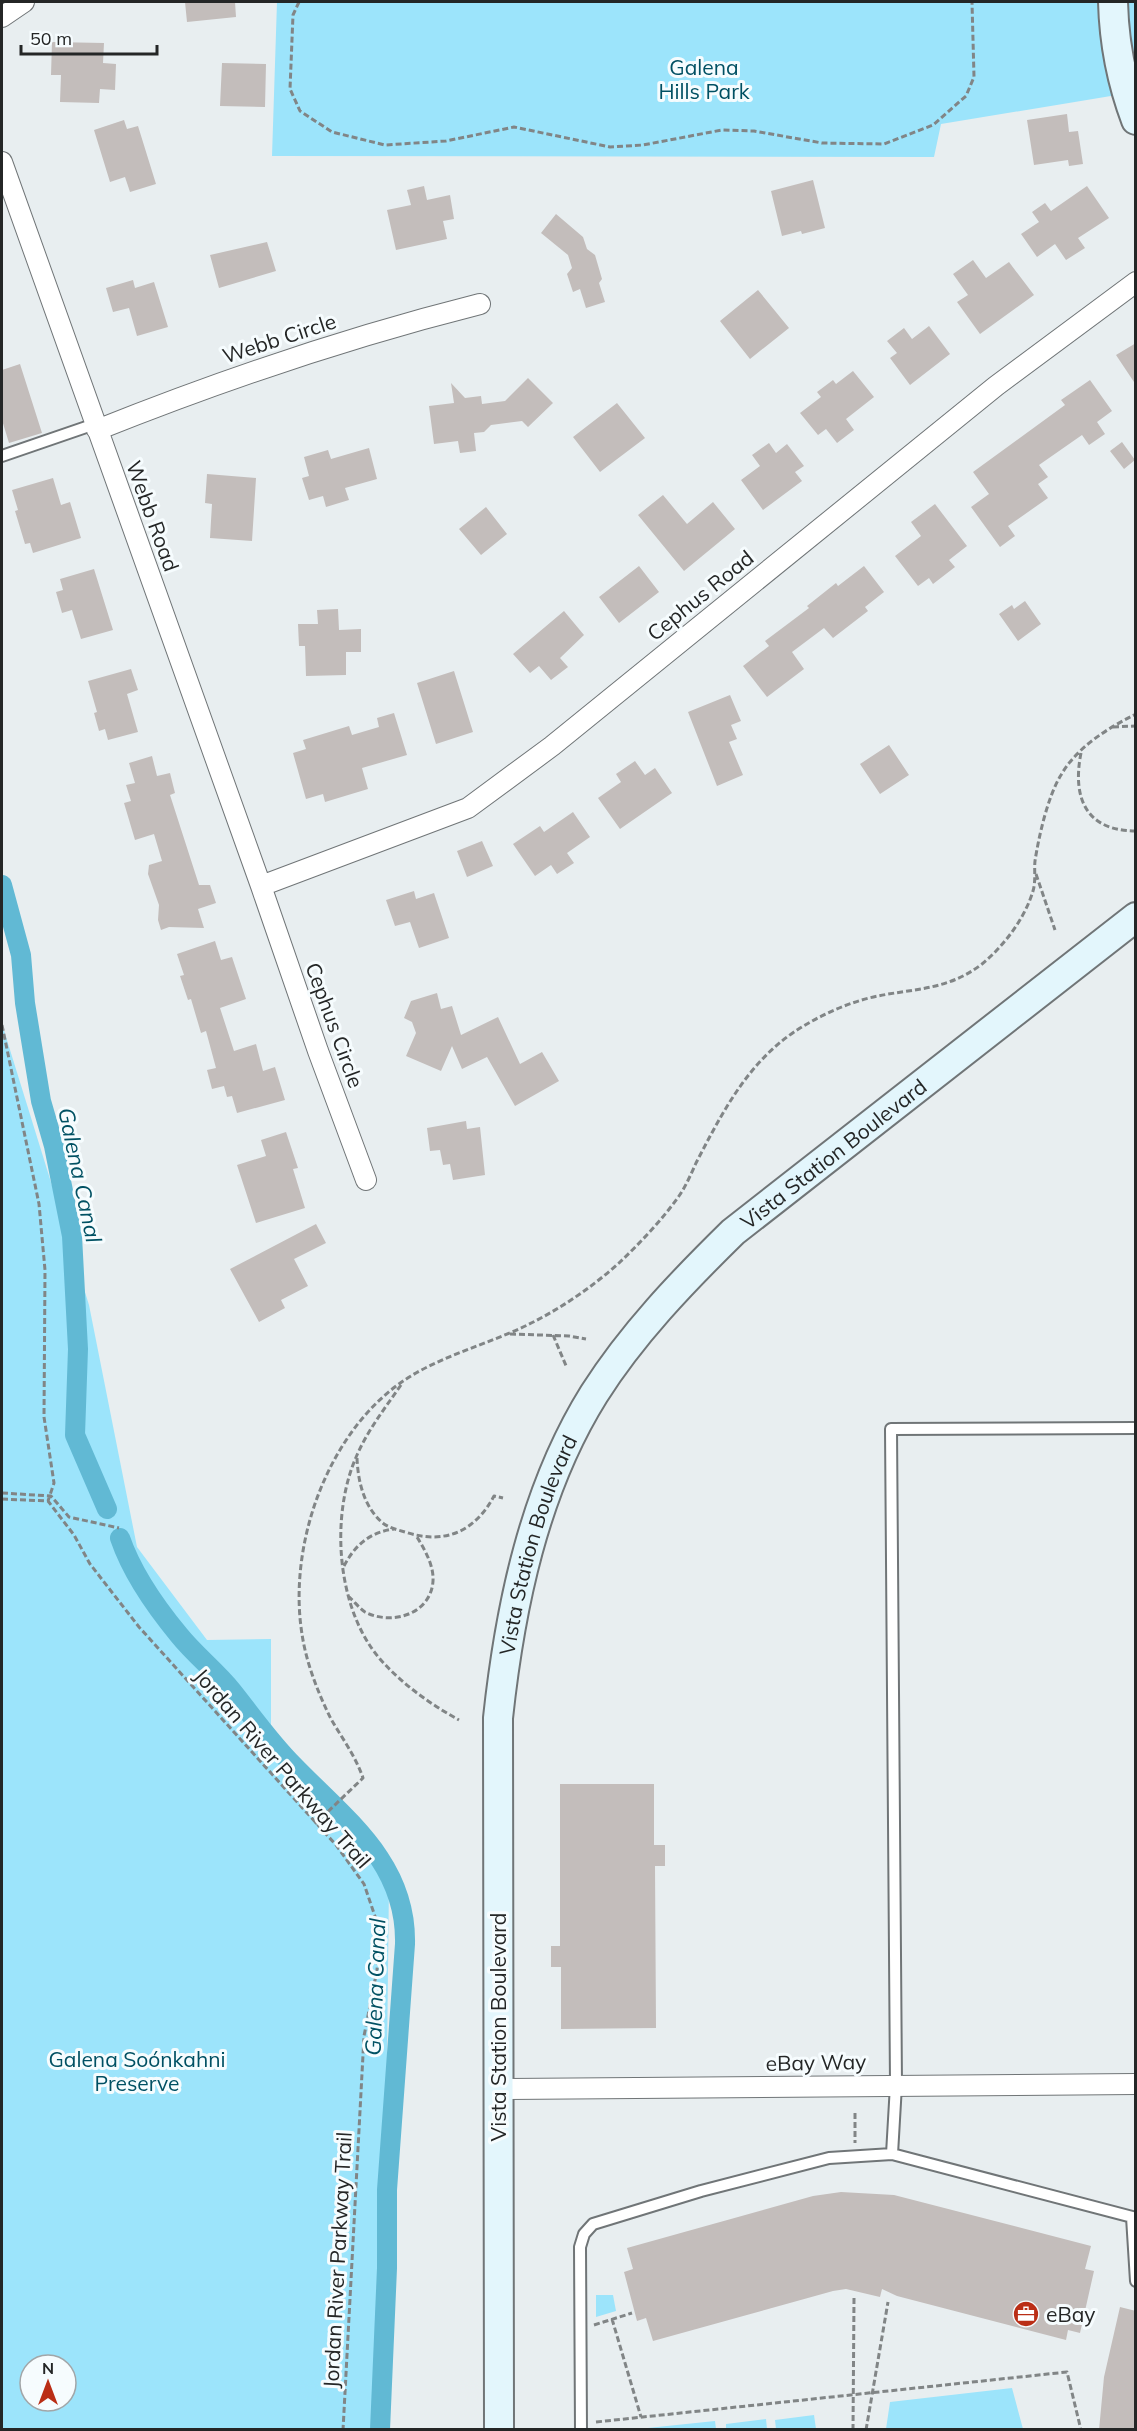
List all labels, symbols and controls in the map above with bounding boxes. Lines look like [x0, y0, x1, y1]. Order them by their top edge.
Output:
scale bar [21, 18, 158, 56]
text: 50 m [30, 27, 72, 50]
park label: Galena Hills Park [658, 54, 750, 104]
street label: Webb Circle [219, 307, 339, 369]
street label: Webb Road [121, 457, 185, 575]
street label: Cephus Road [642, 544, 758, 646]
street label: Cephus Circle [300, 959, 370, 1091]
street label: Vista Station Boulevard [735, 1073, 932, 1234]
water label: Galena Canal [52, 1105, 108, 1246]
street label: Vista Station Boulevard [493, 1431, 582, 1657]
street label: Jordan River Parkway Trail [189, 1663, 377, 1873]
street label: Vista Station Boulevard [485, 1913, 511, 2141]
water label: Galena Canal [359, 1917, 391, 2056]
park label: Galena Soónkahni Preserve [48, 2046, 226, 2096]
street label: eBay Way [765, 2048, 867, 2076]
street label: Jordan River Parkway Trail [317, 2131, 357, 2389]
office icon: eBay [1011, 2299, 1041, 2329]
place label: eBay [1046, 2301, 1095, 2327]
north arrow [18, 2353, 78, 2413]
text: N [42, 2358, 54, 2378]

